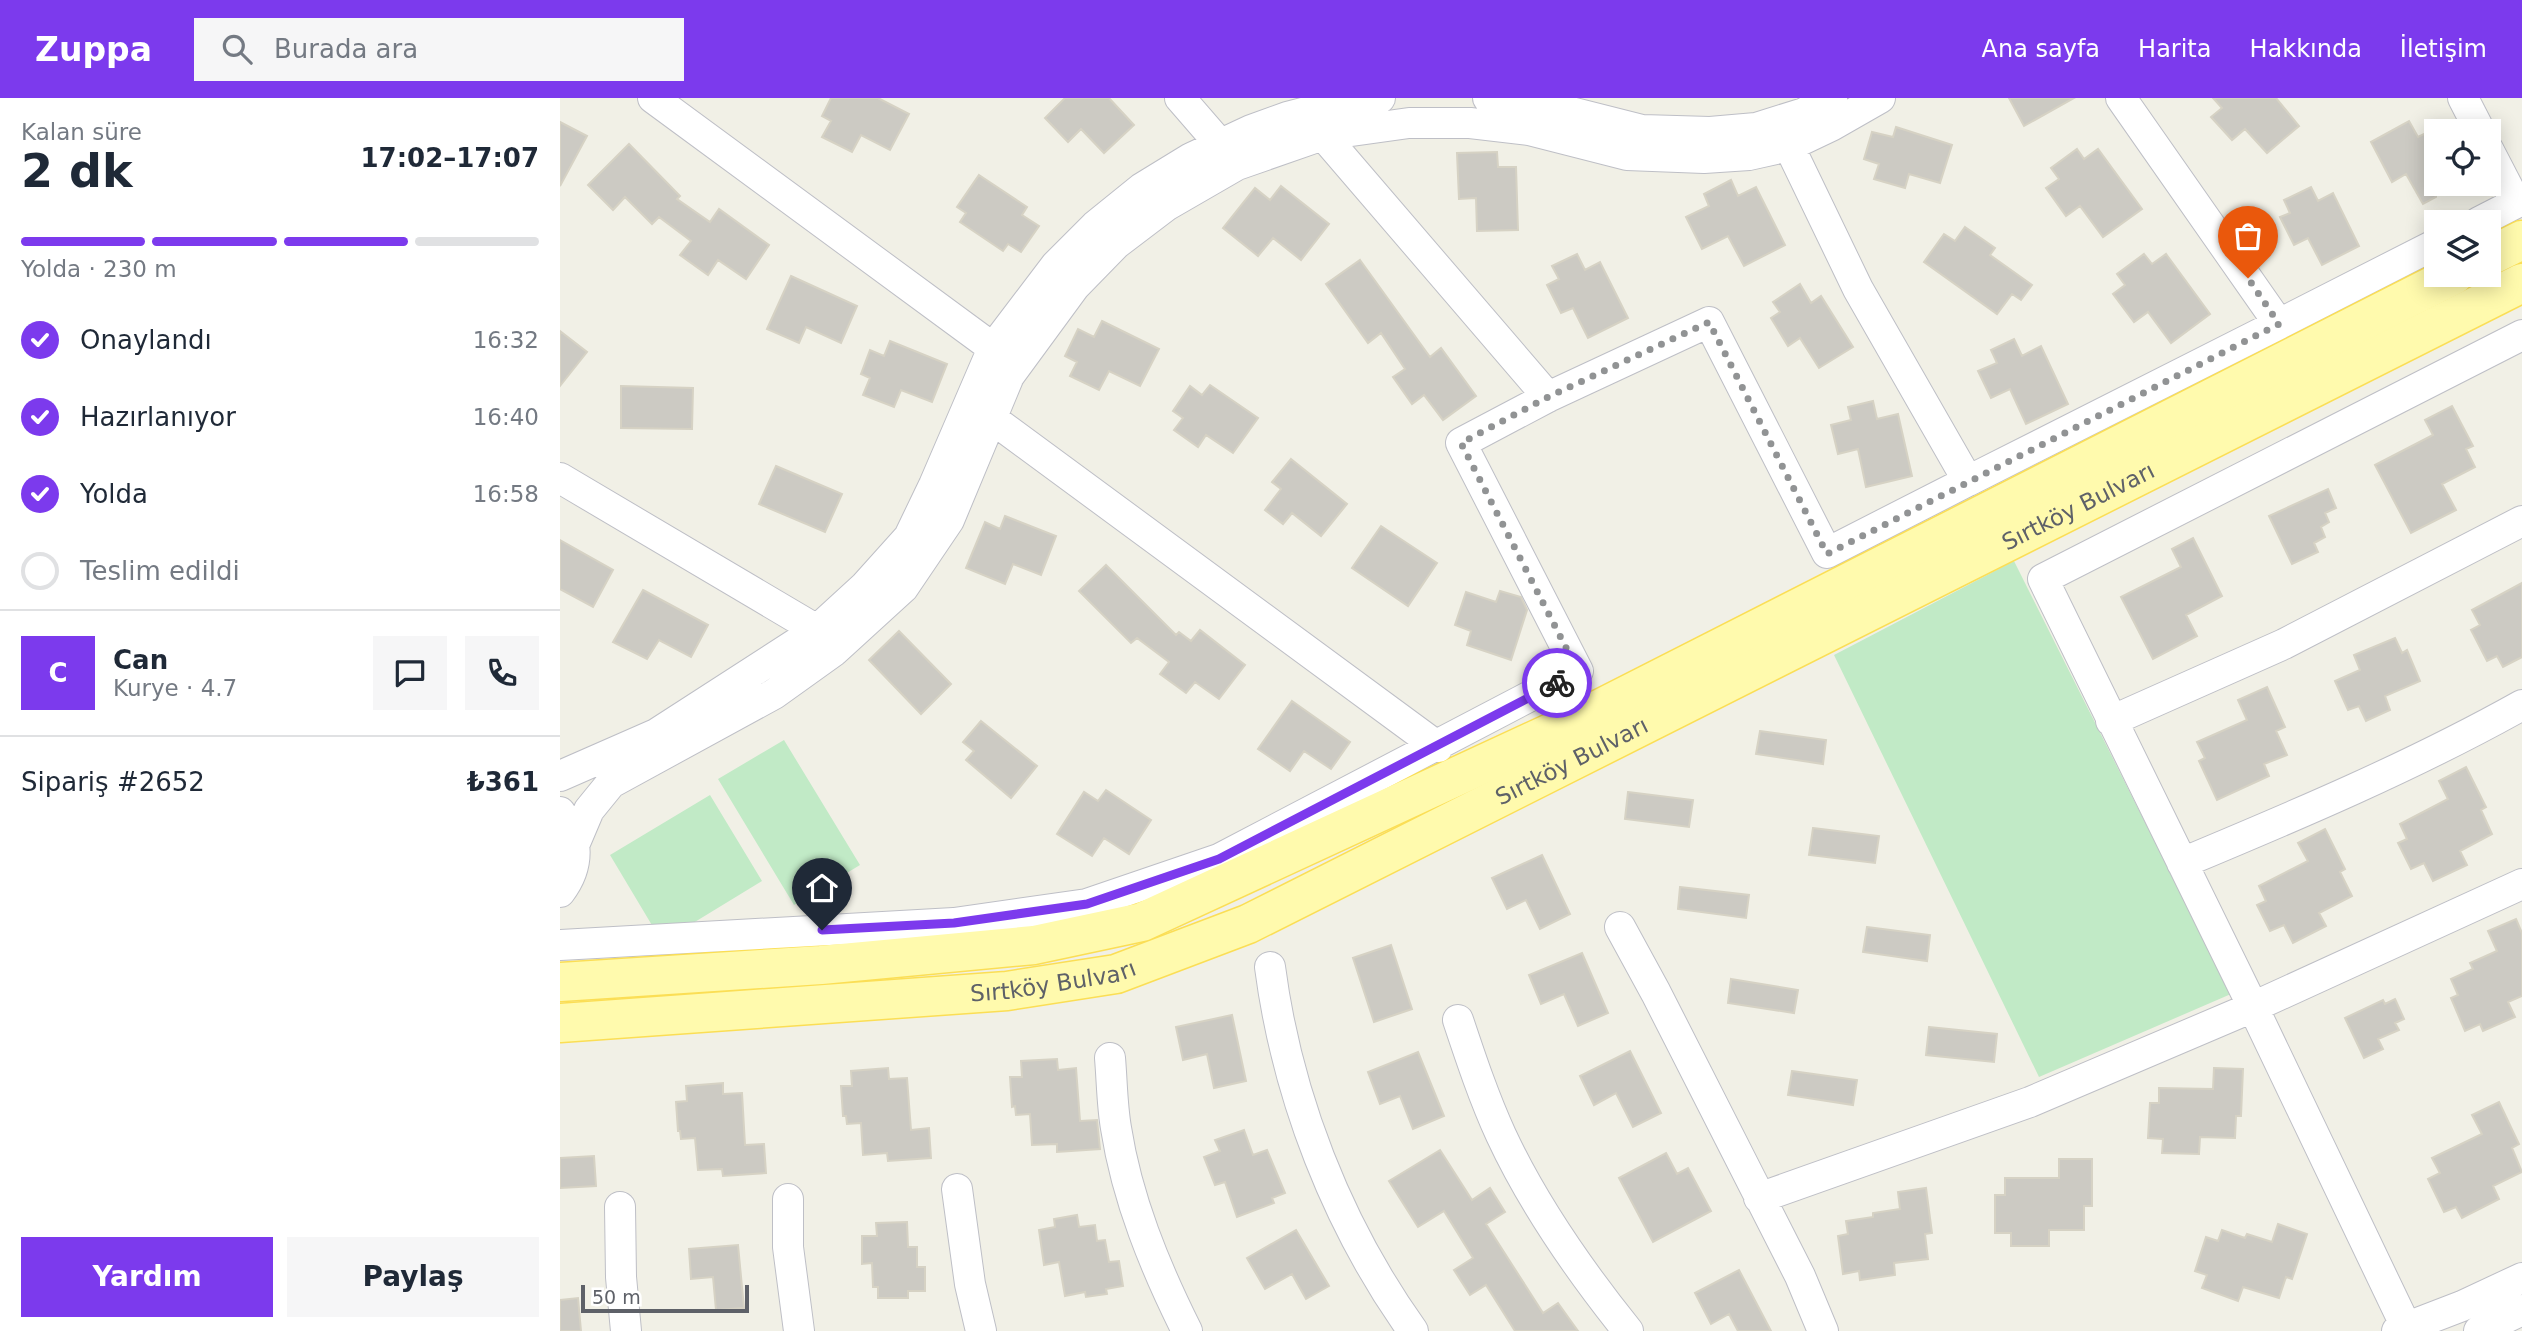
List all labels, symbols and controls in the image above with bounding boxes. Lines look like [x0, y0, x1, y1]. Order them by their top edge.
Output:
search box [194, 18, 684, 81]
text: Zuppa [35, 30, 152, 69]
icon: search [218, 30, 256, 68]
text: Burada ara [274, 34, 418, 64]
text: Ana sayfa [1982, 35, 2100, 63]
text: Harita [2138, 35, 2211, 63]
text: Hakkında [2249, 35, 2362, 63]
text: İletişim [2400, 35, 2487, 63]
text: Kalan süre [21, 119, 142, 145]
map controls [2424, 119, 2501, 287]
button: locate [2424, 119, 2501, 196]
text: 17:02–17:07 [360, 143, 539, 173]
text: 2 dk [21, 144, 133, 198]
pin [2218, 206, 2278, 278]
button: layers [2424, 210, 2501, 287]
icon: bag [2229, 217, 2267, 255]
text: Yolda · 230 m [21, 256, 177, 282]
icon: check [21, 321, 59, 359]
text: Onaylandı [80, 325, 212, 355]
text: 16:32 [473, 327, 539, 353]
icon: check [21, 398, 59, 436]
text: Hazırlanıyor [80, 402, 236, 432]
text: 16:40 [473, 404, 539, 430]
street label: Sırtköy Bulvarı [1998, 457, 2159, 556]
icon: check [21, 475, 59, 513]
text: Yolda [80, 479, 148, 509]
text: 16:58 [473, 481, 539, 507]
text: Teslim edildi [80, 556, 240, 586]
button: chat [373, 636, 447, 710]
button: phone [465, 636, 539, 710]
text: Can [113, 645, 168, 675]
courier [1522, 648, 1592, 718]
text: C [48, 658, 68, 688]
icon: bike [1538, 664, 1576, 702]
text: Kurye · 4.7 [113, 675, 237, 701]
street label: Sırtköy Bulvarı [1491, 712, 1652, 810]
text: Sipariş #2652 [21, 767, 205, 797]
text: ₺361 [467, 767, 539, 797]
pin [792, 858, 852, 930]
icon: home [803, 869, 841, 907]
street label: Sırtköy Bulvarı [969, 955, 1140, 1007]
button: Yardım [21, 1237, 273, 1317]
button: Paylaş [287, 1237, 539, 1317]
scale bar [581, 1282, 749, 1314]
text: 50 m [592, 1286, 641, 1308]

